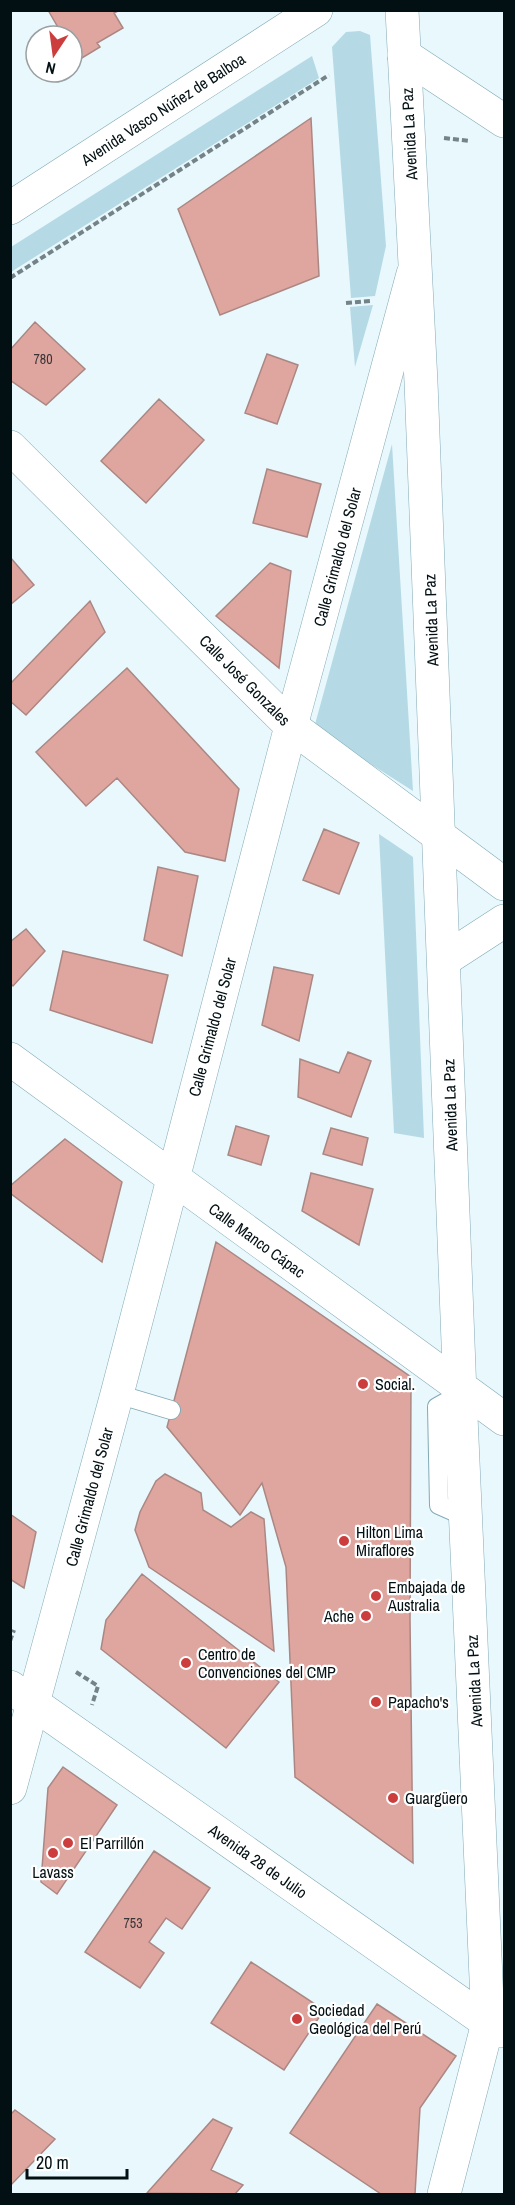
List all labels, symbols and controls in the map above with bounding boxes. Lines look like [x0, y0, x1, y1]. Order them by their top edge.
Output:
north arrow [24, 24, 84, 84]
street label: Avenida Vasco Núñez de Balboa [76, 47, 250, 171]
text: N [44, 57, 58, 80]
street label: Avenida La Paz [396, 87, 422, 182]
house number: 780 [33, 350, 53, 368]
street label: Calle Grimaldo del Solar [308, 485, 366, 629]
street label: Avenida La Paz [418, 573, 444, 668]
street label: Calle José Gonzales [195, 630, 295, 730]
street label: Calle Grimaldo del Solar [183, 955, 241, 1099]
street label: Avenida La Paz [437, 1058, 463, 1153]
street label: Calle Manco Cápac [204, 1197, 310, 1283]
place label: Social. [375, 1373, 415, 1395]
marker: Social. [356, 1377, 370, 1391]
street label: Calle Grimaldo del Solar [60, 1425, 118, 1569]
place label: Hilton Lima Miraflores [356, 1521, 424, 1561]
marker: Hilton Lima Miraflores [337, 1534, 351, 1548]
place label: Embajada de Australia [387, 1576, 465, 1616]
marker: Embajada de Australia [369, 1589, 383, 1603]
place label: Ache [323, 1605, 354, 1627]
marker: Ache [359, 1609, 373, 1623]
street label: Avenida La Paz [461, 1634, 487, 1729]
place label: Centro de Convenciones del CMP [198, 1643, 336, 1683]
marker: Centro de Convenciones del CMP [179, 1656, 193, 1670]
place label: Papacho's [388, 1691, 449, 1713]
marker: Papacho's [369, 1695, 383, 1709]
place label: Guargüero [405, 1787, 468, 1809]
marker: Guargüero [386, 1791, 400, 1805]
street label: Avenida 28 de Julio [203, 1818, 312, 1903]
place label: El Parrillón [80, 1832, 144, 1854]
marker: El Parrillón [61, 1836, 75, 1850]
marker: Lavass [46, 1846, 60, 1860]
place label: Lavass [32, 1861, 74, 1883]
house number: 753 [123, 1914, 143, 1932]
place label: Sociedad Geológica del Perú [309, 1999, 421, 2039]
marker: Sociedad Geológica del Perú [290, 2012, 304, 2026]
scale bar [27, 2142, 128, 2180]
text: 20 m [36, 2150, 69, 2175]

